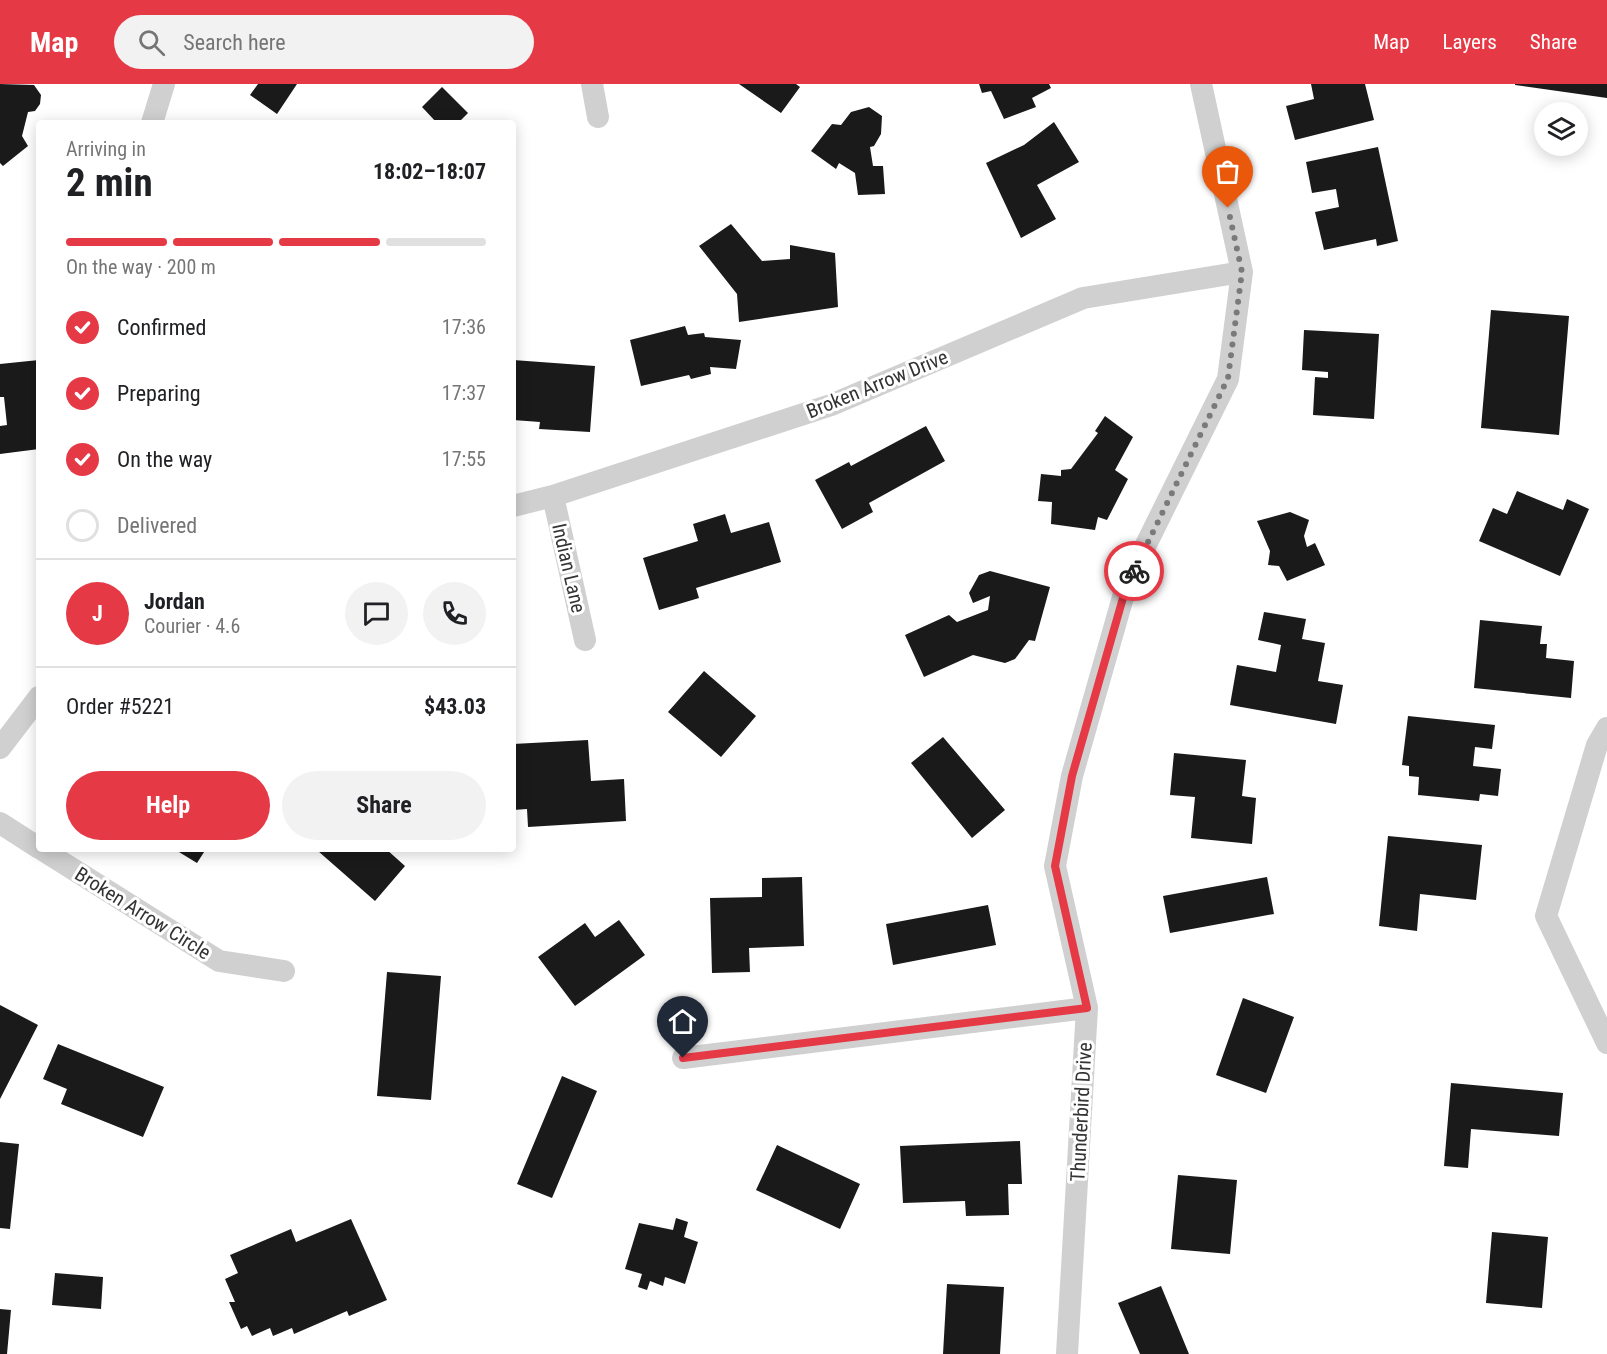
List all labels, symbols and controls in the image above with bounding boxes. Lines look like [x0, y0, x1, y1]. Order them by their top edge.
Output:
search box [114, 15, 534, 69]
text: Map [30, 26, 78, 59]
icon: search [135, 26, 168, 59]
text: Search here [183, 30, 286, 55]
text: Map [1373, 30, 1410, 54]
text: Layers [1443, 30, 1497, 54]
text: Share [1530, 30, 1577, 54]
map controls [1534, 102, 1588, 156]
button: layers [1534, 102, 1588, 156]
text: Arriving in [66, 137, 146, 161]
pin [1202, 146, 1253, 208]
icon: bag [1211, 155, 1244, 188]
text: 18:02–18:07 [373, 159, 486, 184]
text: 2 min [66, 160, 153, 206]
text: On the way · 200 m [66, 255, 216, 279]
icon: check [66, 311, 99, 344]
text: Confirmed [117, 315, 206, 340]
text: 17:36 [442, 315, 486, 339]
street label: Broken Arrow Drive [803, 345, 951, 423]
icon: check [66, 377, 99, 410]
text: Preparing [117, 381, 201, 406]
text: 17:37 [442, 381, 486, 405]
icon: check [66, 443, 99, 476]
text: On the way [117, 447, 212, 472]
text: 17:55 [442, 447, 486, 471]
text: Delivered [117, 513, 197, 538]
street label: Indian Lane [547, 521, 591, 615]
courier [1104, 541, 1164, 601]
icon: bike [1118, 555, 1151, 588]
button: chat [345, 582, 408, 645]
button: phone [423, 582, 486, 645]
text: Jordan [144, 589, 205, 614]
text: J [92, 601, 103, 626]
text: Courier · 4.6 [144, 614, 240, 638]
text: Order #5221 [66, 694, 174, 719]
text: $43.03 [424, 694, 486, 719]
button: Help [66, 771, 270, 840]
button: Share [282, 771, 486, 840]
street label: Broken Arrow Circle [71, 862, 215, 964]
pin [657, 996, 708, 1058]
icon: home [666, 1005, 699, 1038]
street label: Thunderbird Drive [1065, 1042, 1097, 1182]

